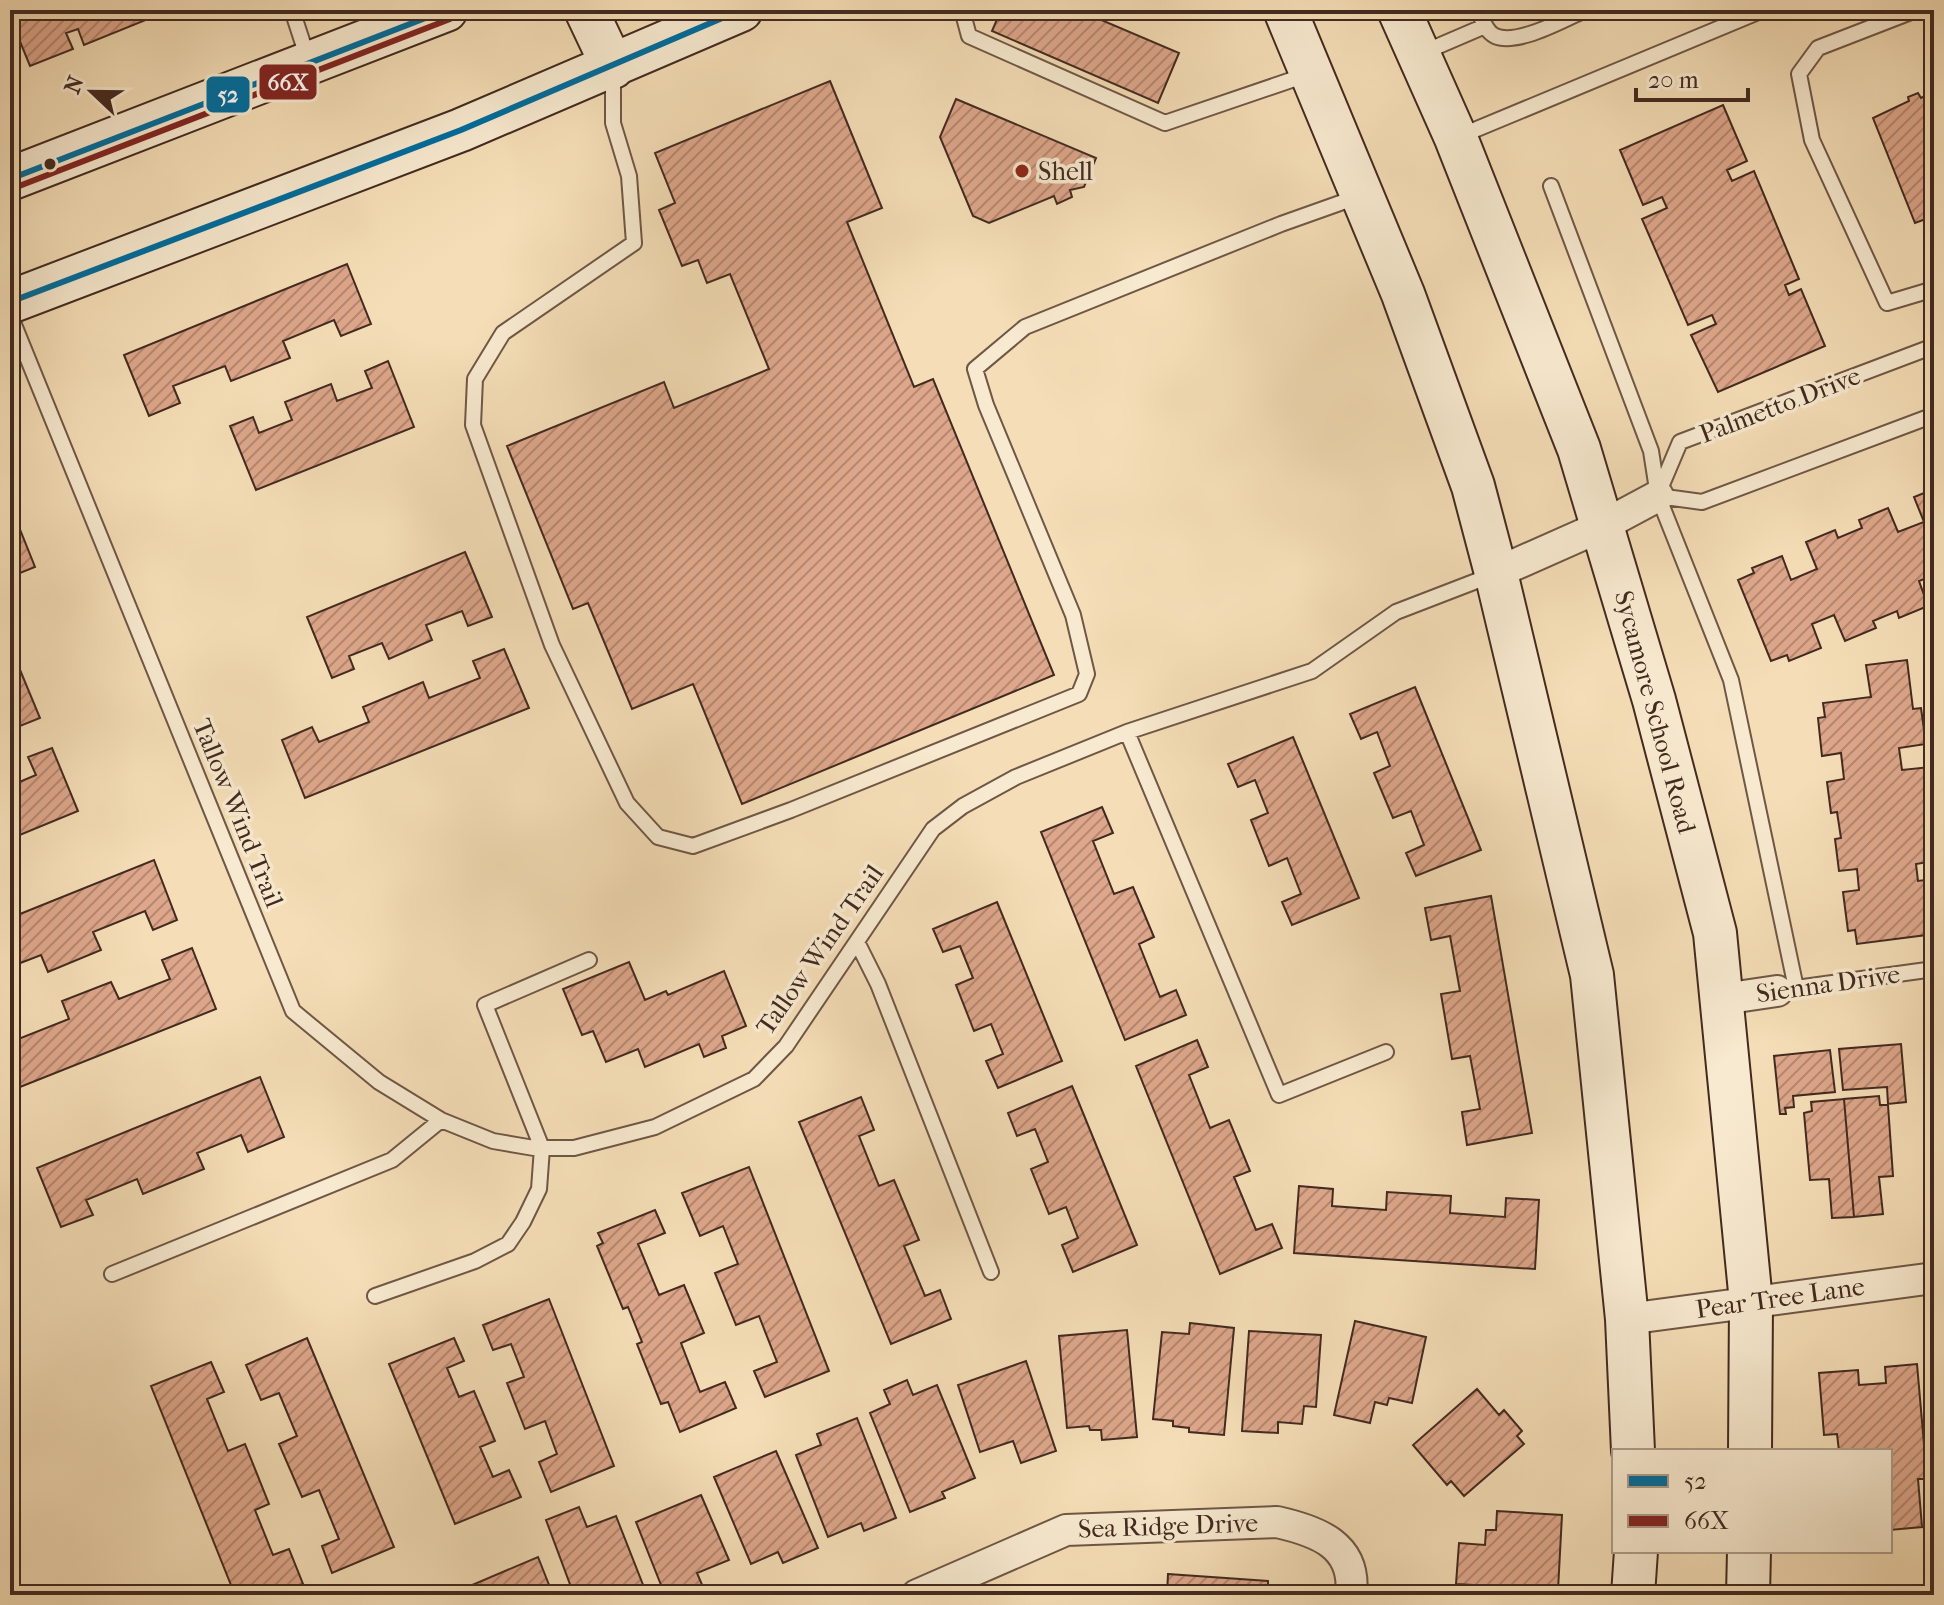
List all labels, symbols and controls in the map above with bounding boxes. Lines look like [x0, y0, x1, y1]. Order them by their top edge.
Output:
north arrow [52, 52, 132, 132]
scale bar [1636, 52, 1748, 102]
line badge: 66X [258, 63, 318, 101]
text: 20 m [1648, 66, 1699, 94]
text: 66X [268, 70, 309, 96]
text: N [59, 72, 90, 97]
line badge: 52 [205, 75, 251, 114]
text: 52 [218, 82, 238, 108]
unlabelled marker [42, 156, 58, 172]
place label: Shell [1038, 156, 1093, 187]
marker: Shell [1013, 162, 1031, 180]
street label: Palmetto Drive [1695, 360, 1865, 450]
street label: Sycamore School Road [1608, 587, 1703, 837]
street label: Tallow Wind Trail [186, 714, 290, 912]
street label: Tallow Wind Trail [750, 859, 890, 1041]
street label: Sienna Drive [1754, 959, 1902, 1009]
street label: Pear Tree Lane [1694, 1271, 1867, 1325]
legend [1612, 1449, 1892, 1553]
text: 52 [1684, 1467, 1707, 1495]
street label: Sea Ridge Drive [1077, 1507, 1259, 1545]
text: 66X [1684, 1507, 1729, 1535]

